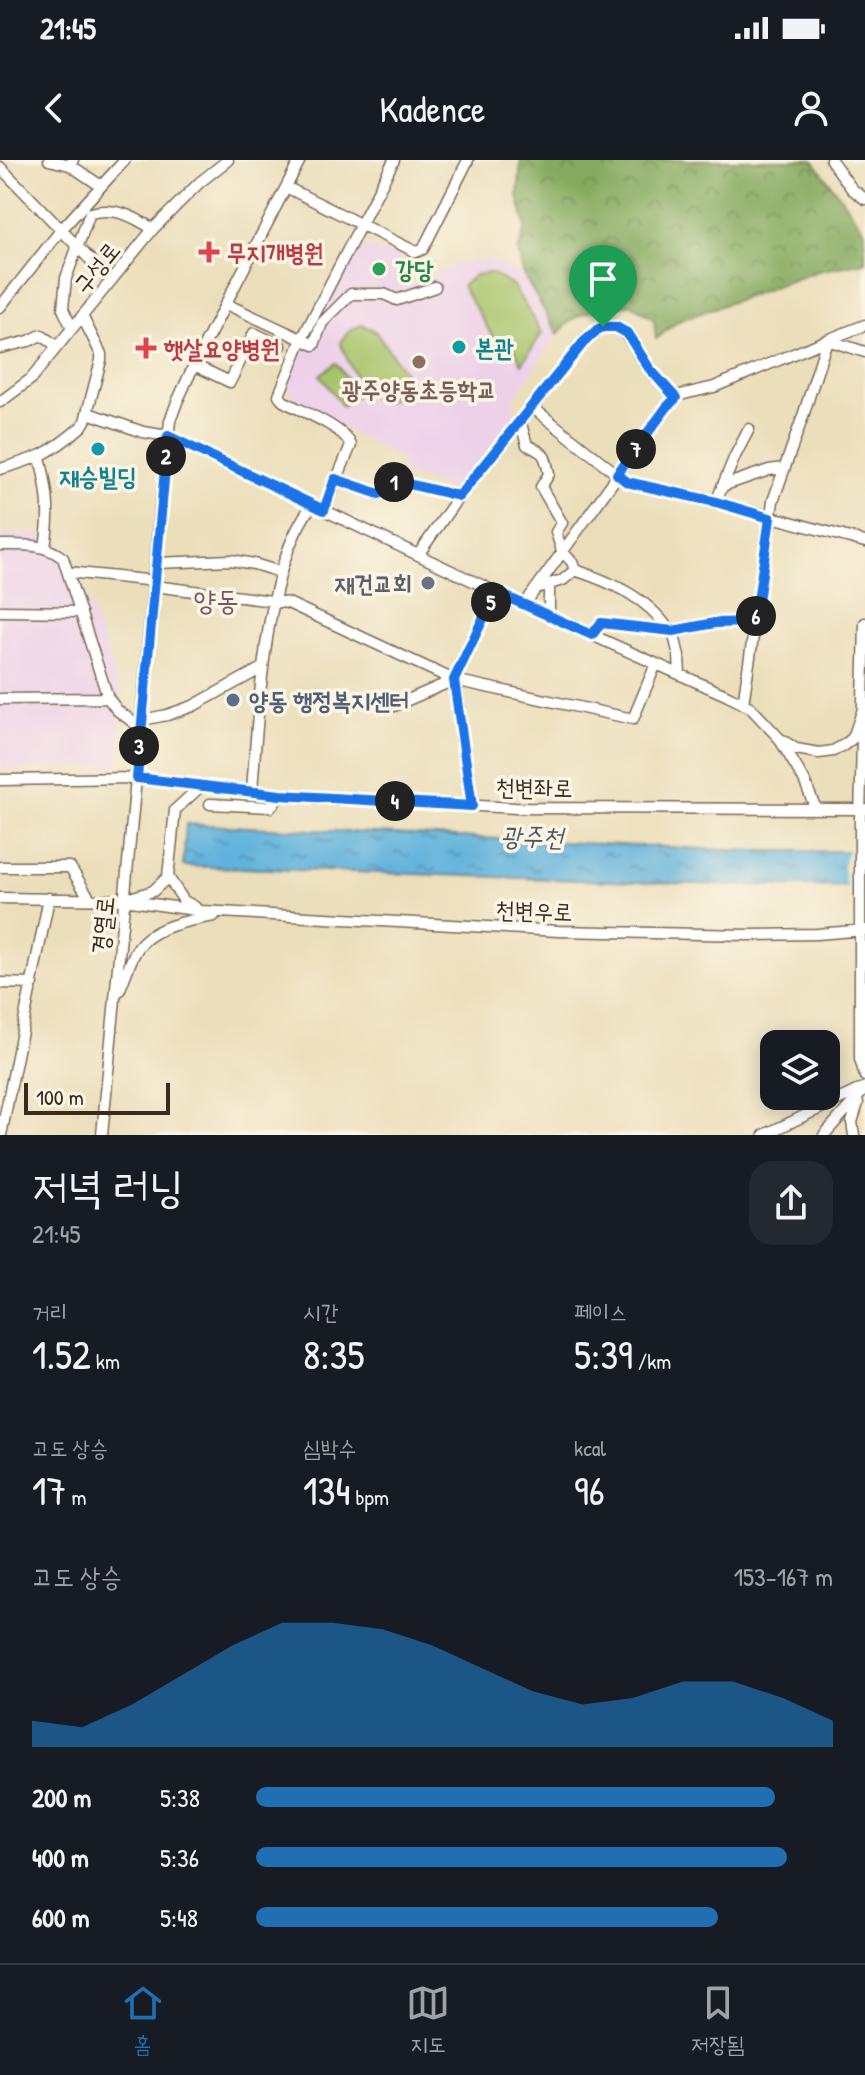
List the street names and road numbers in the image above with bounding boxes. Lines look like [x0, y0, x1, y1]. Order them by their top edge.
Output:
street label: 구성로 [65, 234, 127, 300]
street label: 천변좌로 [495, 770, 573, 804]
street label: 천변우로 [495, 893, 573, 927]
street label: 경열로 [83, 895, 121, 955]

